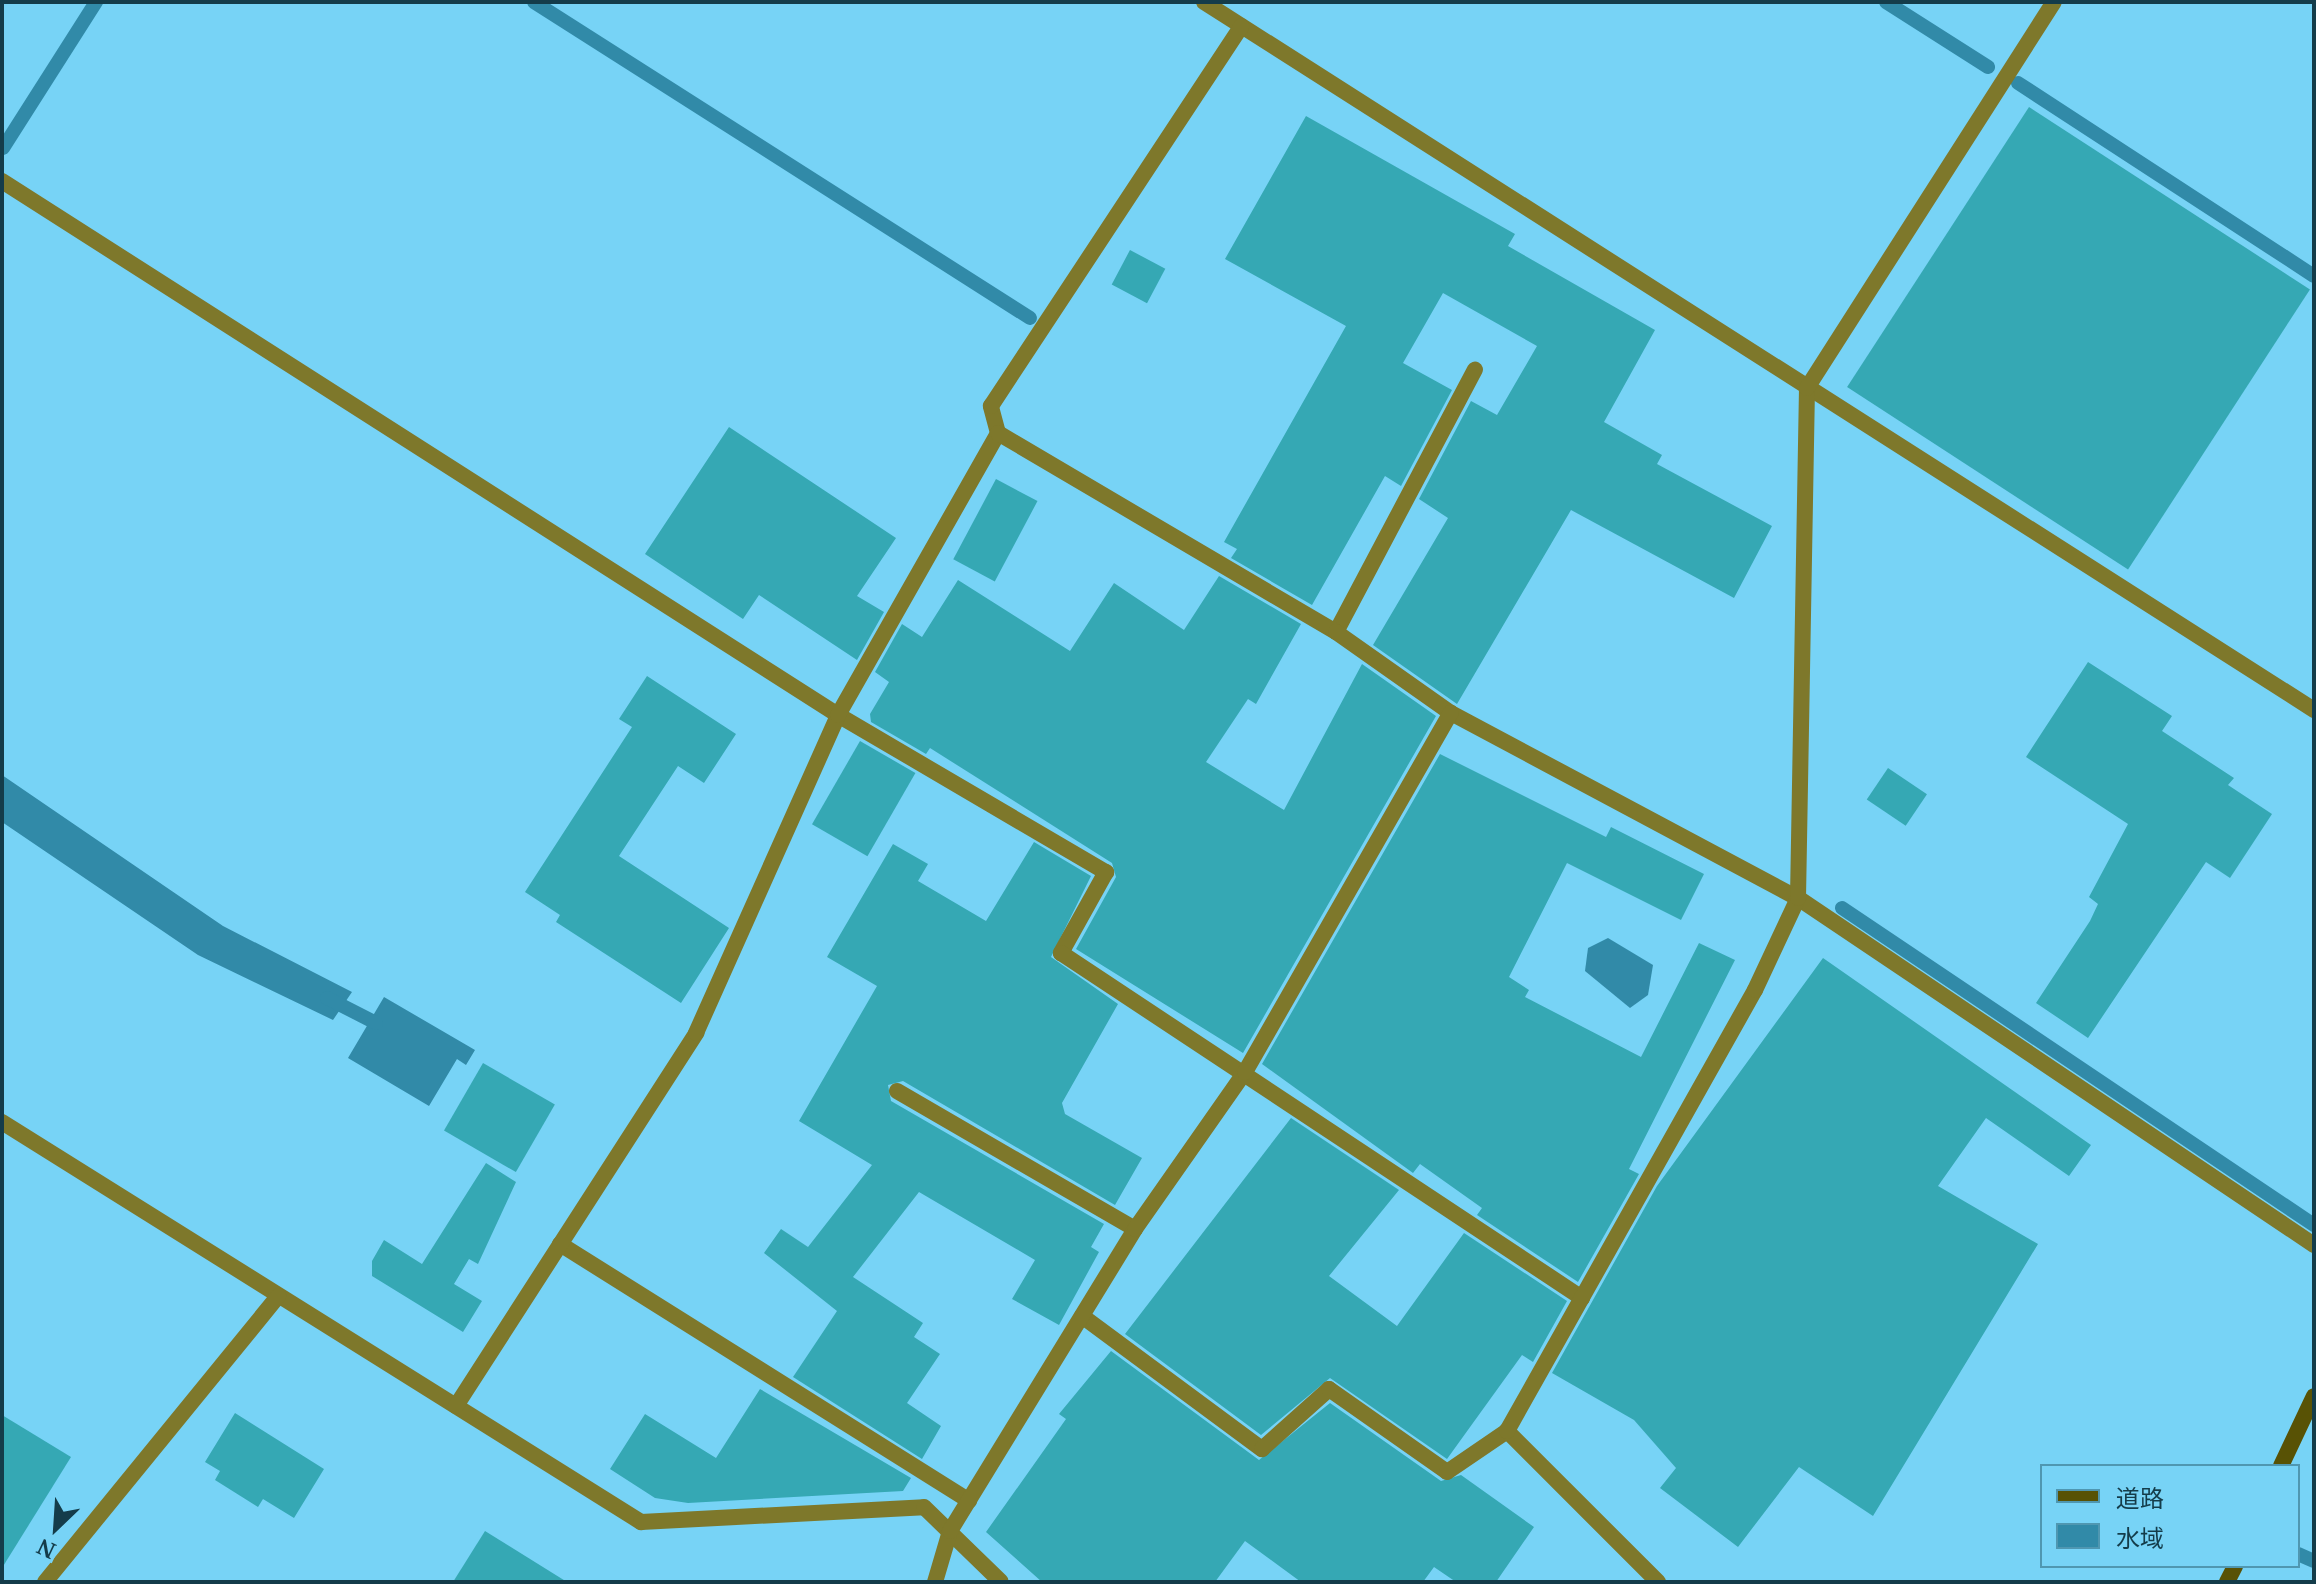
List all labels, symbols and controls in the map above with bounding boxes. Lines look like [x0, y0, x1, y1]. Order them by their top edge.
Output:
legend [2040, 1464, 2300, 1568]
text: 道路 [2116, 1481, 2164, 1514]
north arrow [16, 1488, 96, 1568]
text: 水域 [2116, 1521, 2164, 1554]
text: N [32, 1532, 60, 1567]

